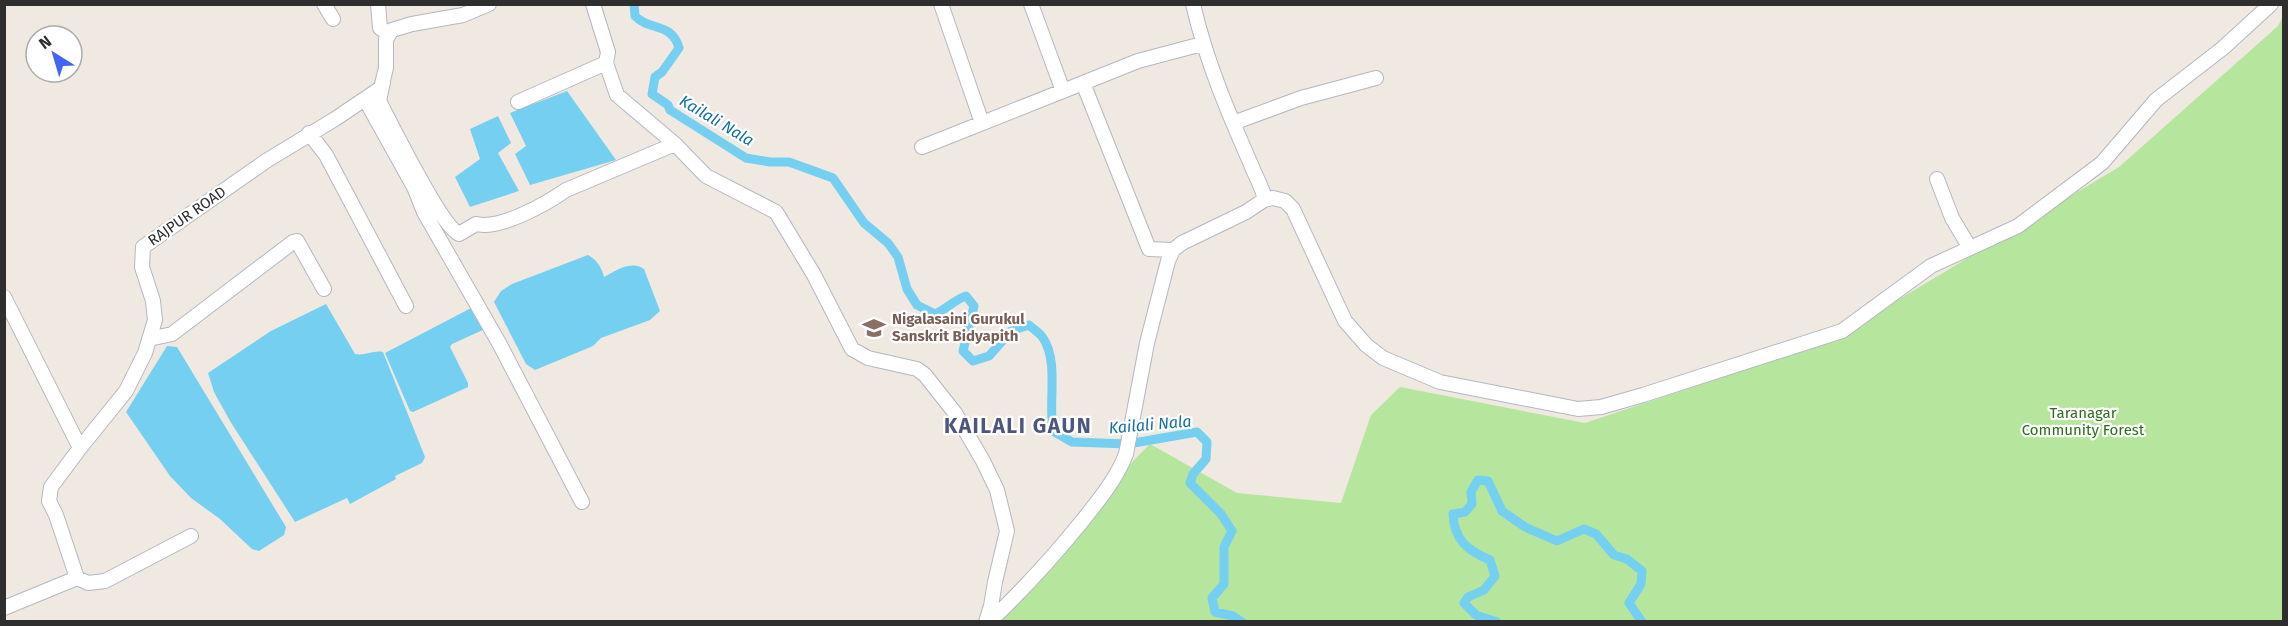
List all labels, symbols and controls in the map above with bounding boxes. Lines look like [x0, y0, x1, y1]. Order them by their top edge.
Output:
north arrow [24, 24, 84, 84]
text: N [35, 32, 55, 53]
water label: Kailali Nala [676, 91, 757, 150]
street label: RAJPUR ROAD [144, 182, 230, 250]
place label: Nigalasaini Gurukul Sanskrit Bidyapith [892, 310, 1025, 345]
school or university icon: Nigalasaini Gurukul Sanskrit Bidyapith [861, 315, 887, 341]
park label: Taranagar Community Forest [2022, 404, 2145, 439]
water label: Kailali Nala [1108, 411, 1192, 438]
district label: KAILALI GAUN [944, 413, 1092, 439]

